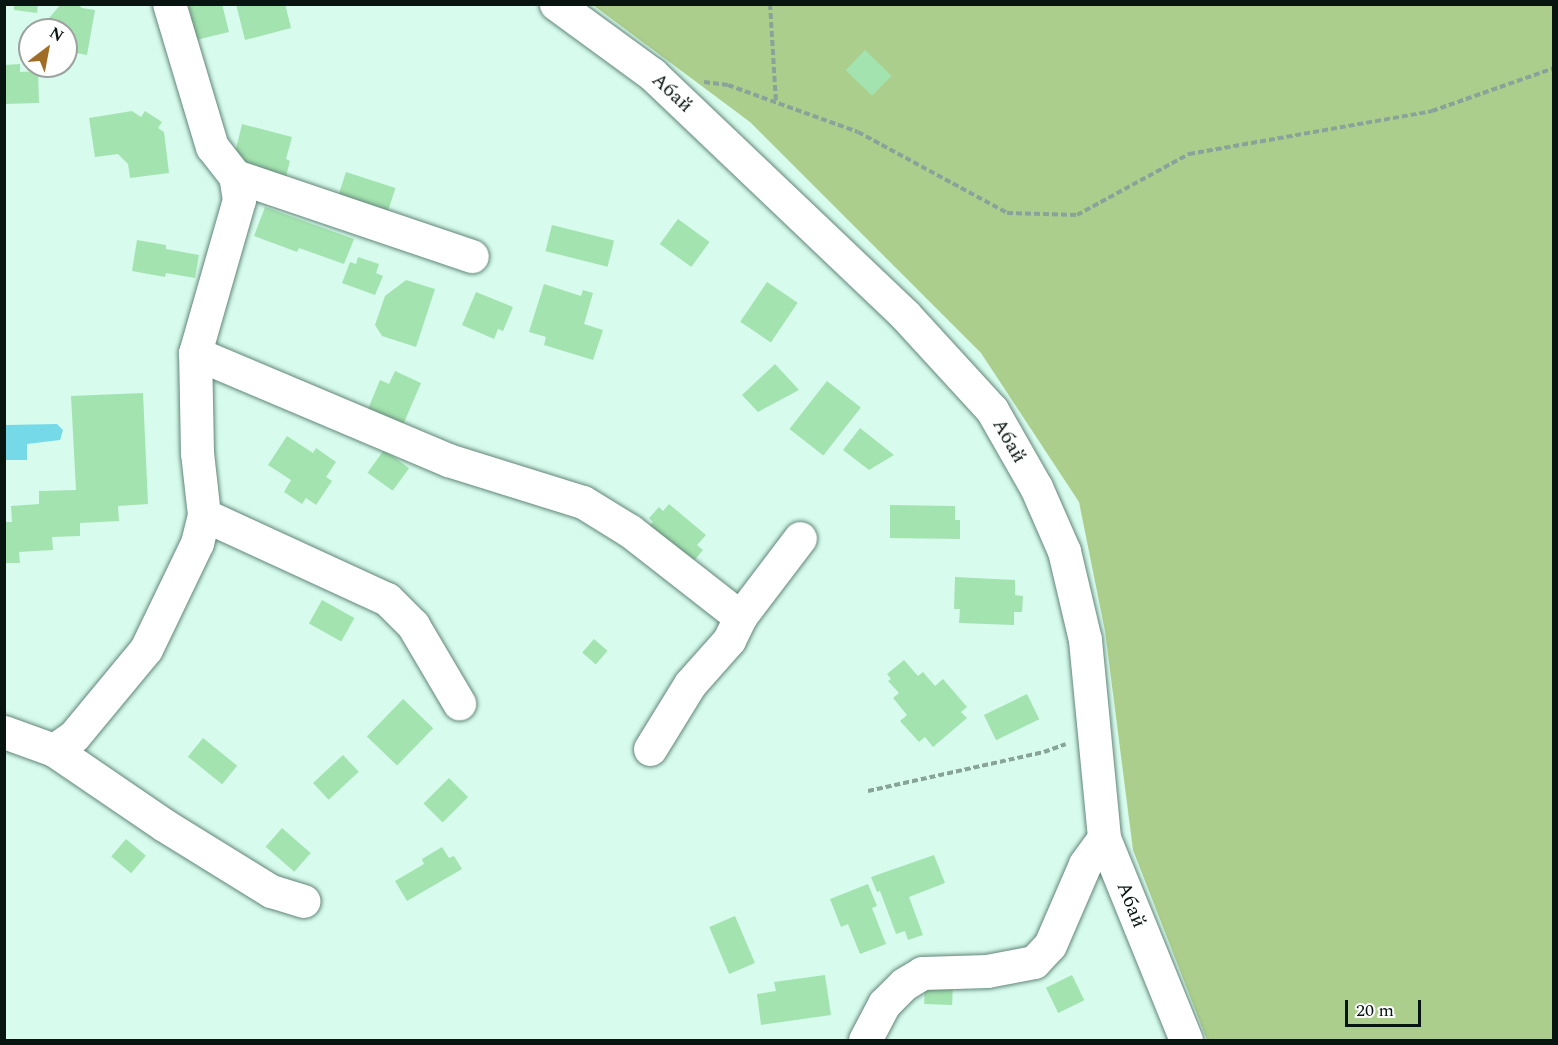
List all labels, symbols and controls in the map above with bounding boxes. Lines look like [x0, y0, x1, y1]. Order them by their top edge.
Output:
north arrow [18, 18, 78, 78]
text: N [45, 21, 68, 48]
street label: Абай [647, 68, 697, 118]
street label: Абай [987, 415, 1031, 467]
street label: Абай [1111, 879, 1151, 931]
scale bar [1348, 988, 1424, 1026]
text: 20 m [1356, 997, 1394, 1024]

